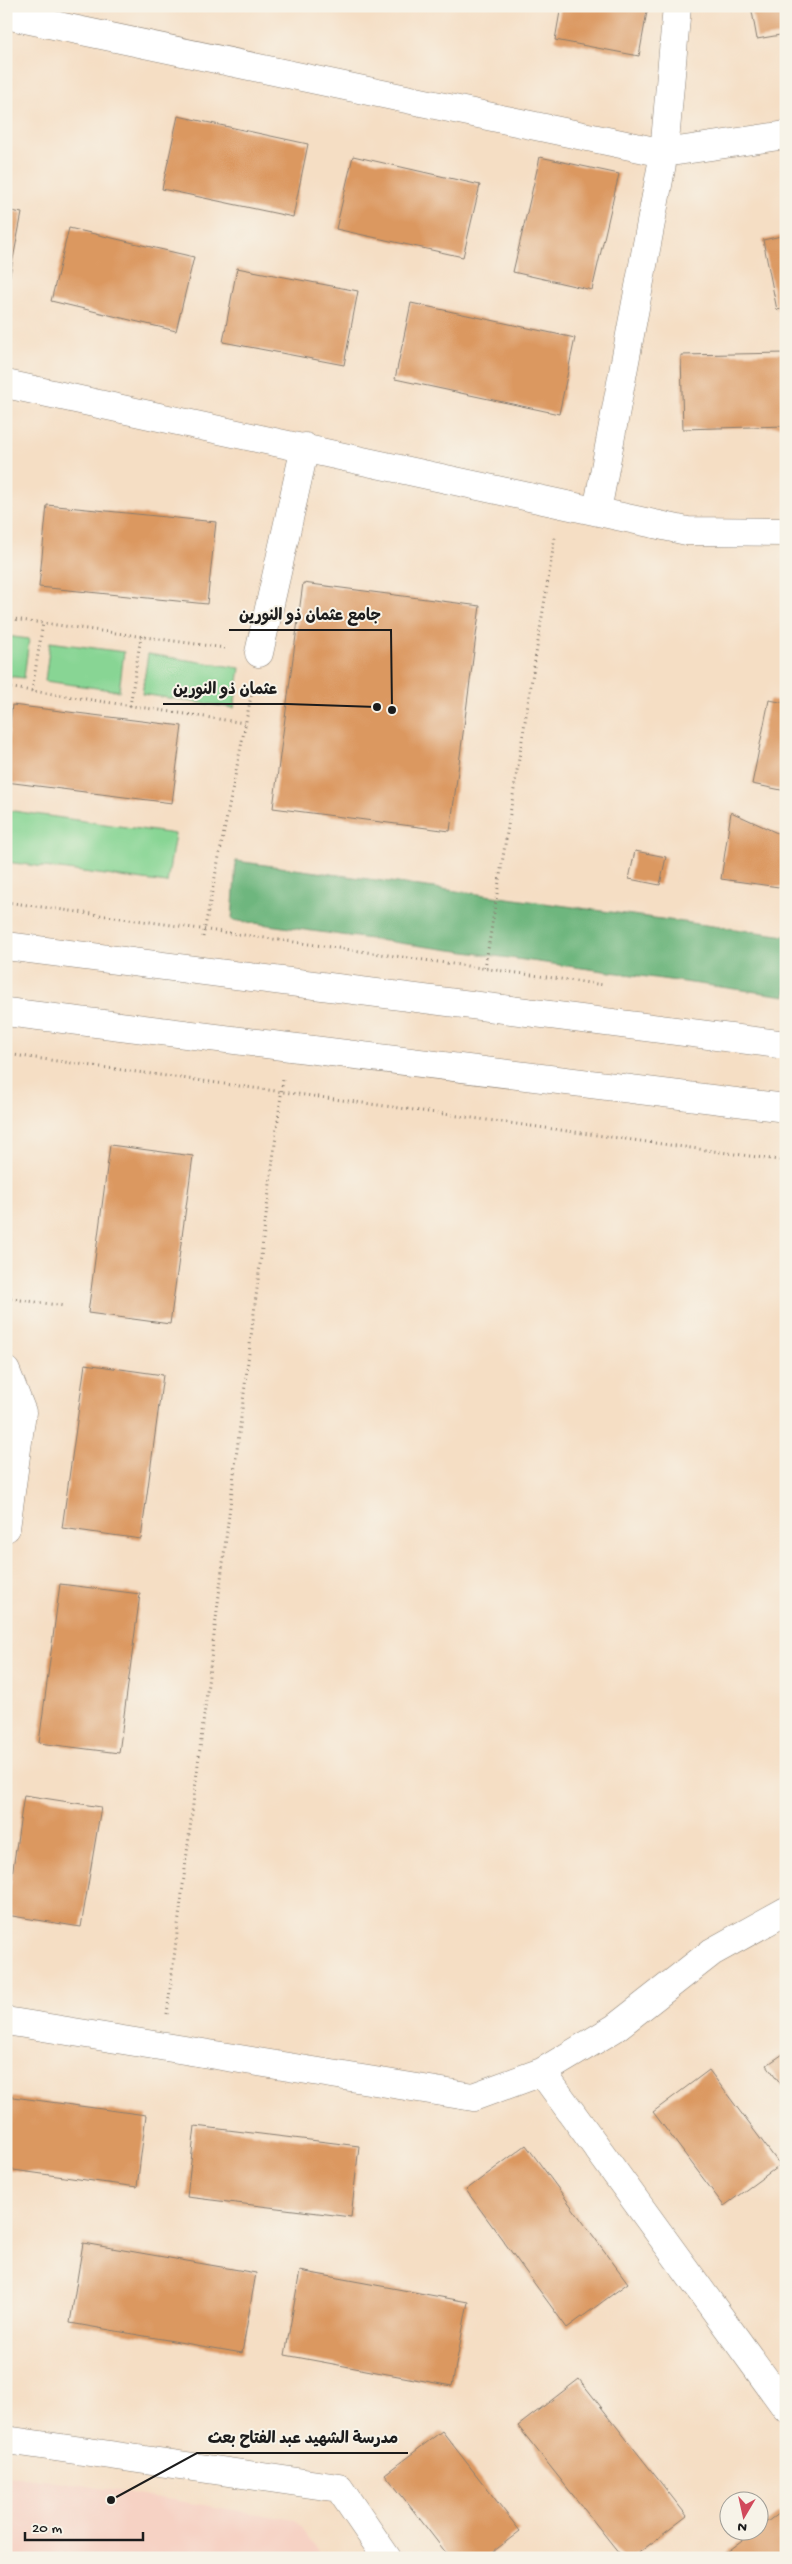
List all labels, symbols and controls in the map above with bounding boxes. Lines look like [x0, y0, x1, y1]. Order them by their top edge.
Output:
callout: جامع عثمان ذو النورين [229, 599, 391, 630]
text: جامع عثمان ذو النورين [239, 607, 381, 627]
callout: عثمان ذو النورين [163, 673, 287, 704]
text: عثمان ذو النورين [173, 681, 278, 701]
callout: مدرسة الشهيد عبد الفتاح بعث [197, 2422, 408, 2453]
text: مدرسة الشهيد عبد الفتاح بعث [208, 2430, 398, 2450]
north arrow [720, 2492, 770, 2542]
scale bar [25, 2509, 142, 2541]
text: N [737, 2517, 748, 2535]
text: 20 m [32, 2520, 62, 2538]

